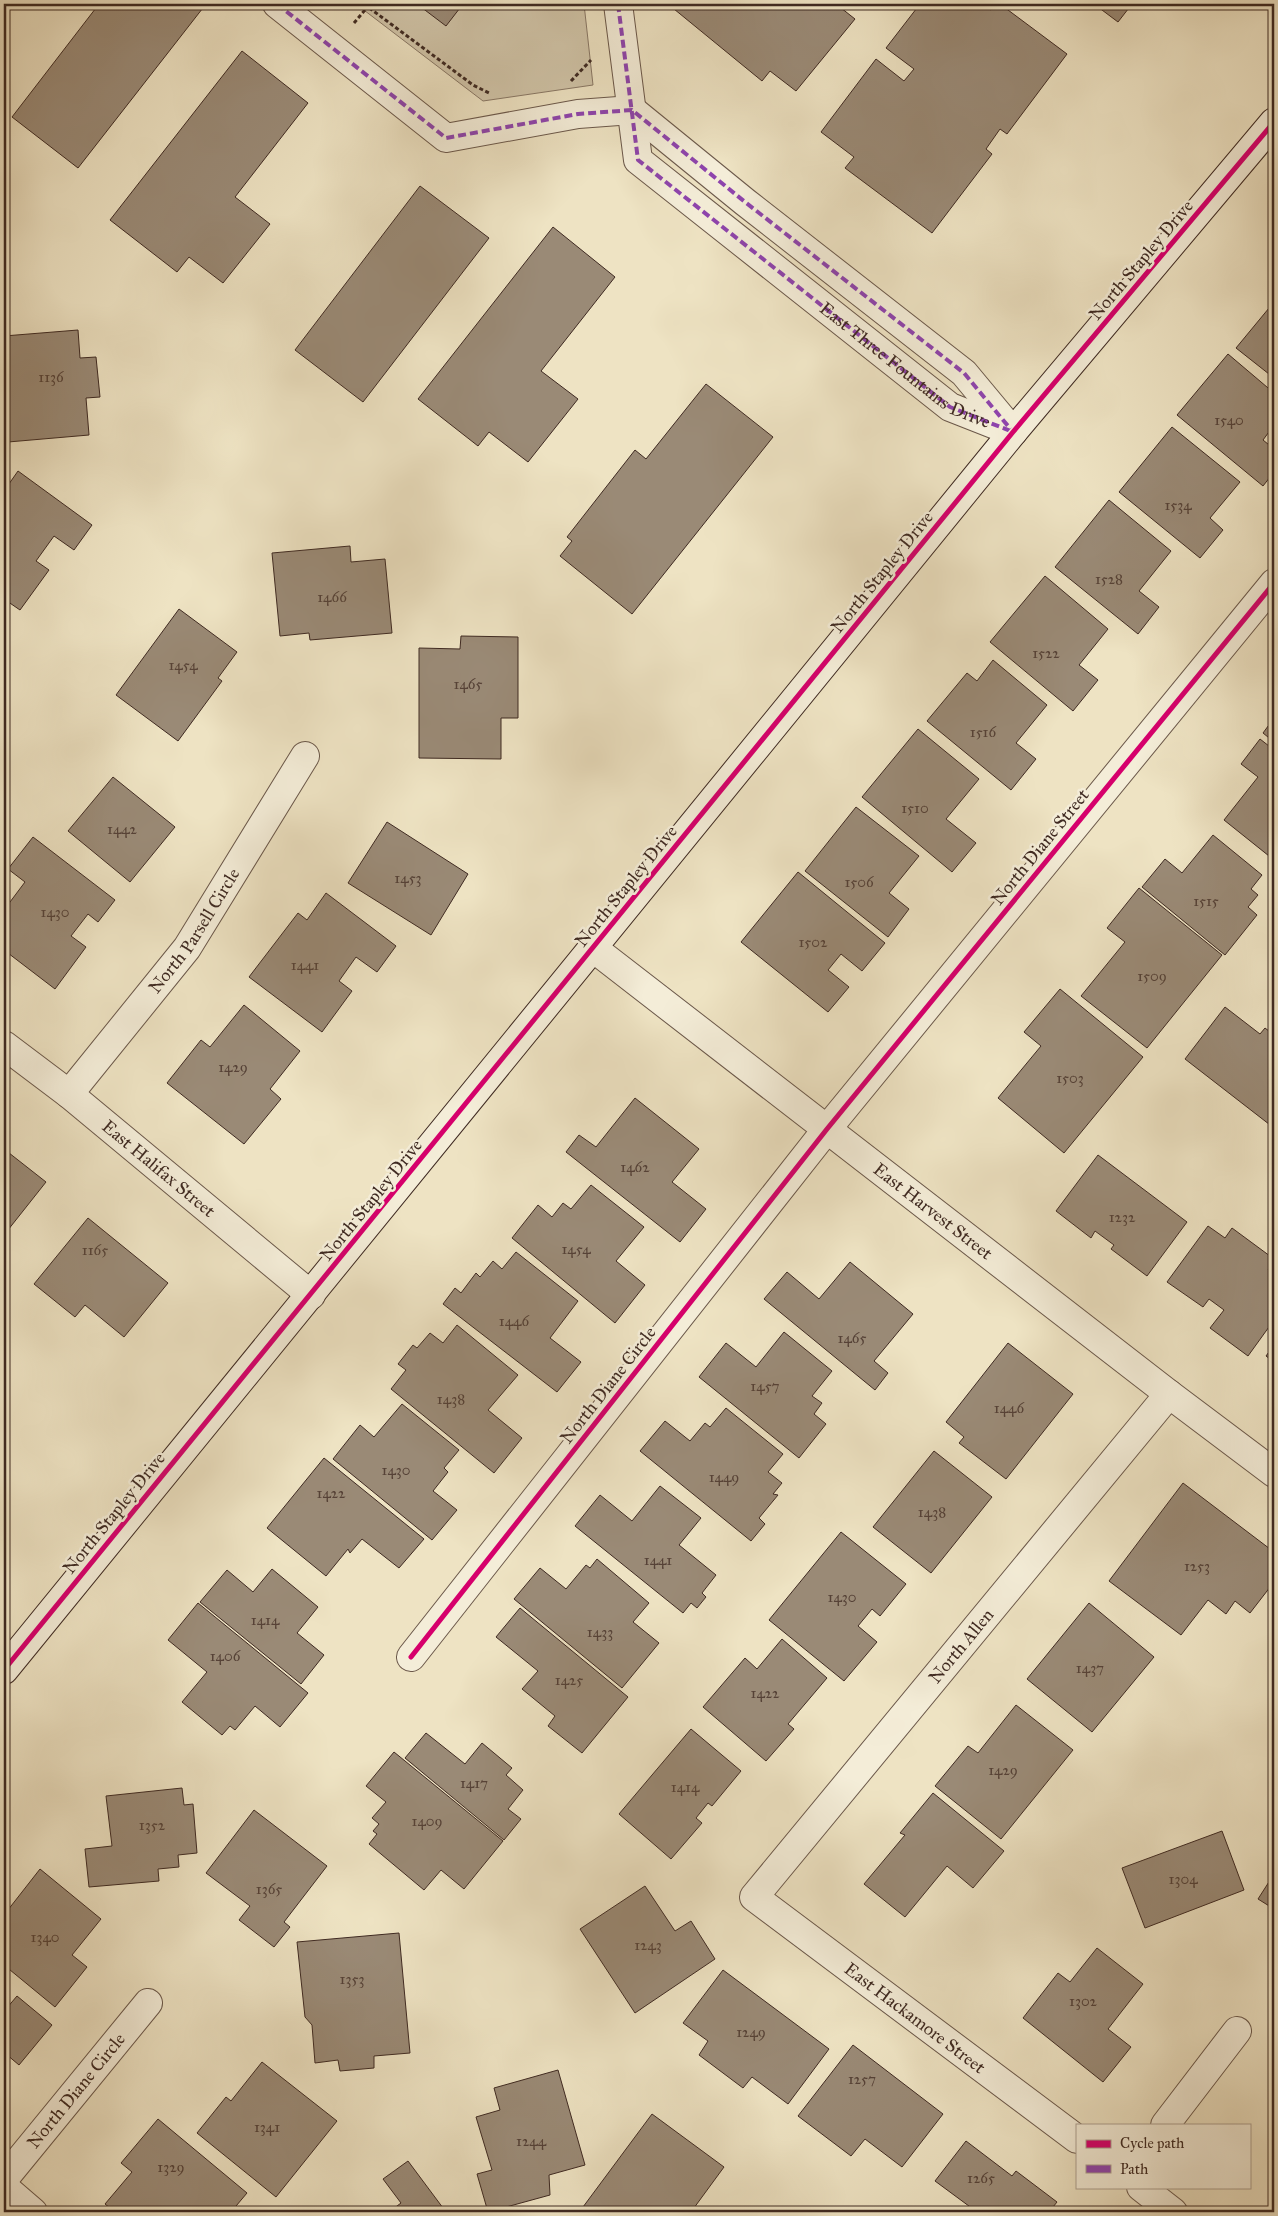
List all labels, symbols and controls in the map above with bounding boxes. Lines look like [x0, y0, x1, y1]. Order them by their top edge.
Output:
street label: North Stapley Drive [1084, 195, 1198, 325]
street label: East Three Fountains Drive [815, 297, 994, 433]
house number: 1136 [38, 368, 65, 386]
house number: 1540 [1214, 411, 1244, 429]
house number: 1534 [1164, 496, 1192, 514]
street label: North Stapley Drive [826, 507, 938, 637]
house number: 1528 [1095, 570, 1123, 588]
house number: 1466 [317, 588, 348, 606]
house number: 1522 [1032, 644, 1060, 662]
house number: 1454 [168, 656, 198, 674]
house number: 1465 [454, 675, 482, 693]
house number: 1516 [970, 723, 997, 741]
street label: North Diane Street [986, 784, 1094, 910]
house number: 1510 [901, 799, 929, 817]
house number: 1442 [107, 820, 138, 838]
street label: North Stapley Drive [570, 821, 682, 951]
street label: North Parsell Circle [144, 864, 244, 998]
house number: 1453 [394, 869, 422, 887]
house number: 1506 [844, 873, 875, 891]
house number: 1515 [1193, 892, 1219, 910]
house number: 1430 [40, 903, 70, 921]
house number: 1502 [799, 933, 828, 951]
house number: 1441 [291, 956, 319, 974]
house number: 1509 [1137, 967, 1167, 985]
house number: 1429 [218, 1058, 248, 1076]
house number: 1503 [1056, 1069, 1084, 1087]
street label: East Halifax Street [98, 1115, 220, 1222]
street label: North Stapley Drive [315, 1135, 427, 1265]
house number: 1462 [620, 1158, 650, 1176]
street label: East Harvest Street [869, 1158, 998, 1265]
house number: 1232 [1109, 1208, 1136, 1226]
house number: 1454 [561, 1240, 591, 1258]
house number: 1165 [82, 1241, 108, 1259]
house number: 1446 [499, 1312, 530, 1330]
street label: North Diane Circle [555, 1322, 661, 1448]
house number: 1465 [838, 1329, 866, 1347]
house number: 1457 [750, 1377, 780, 1395]
house number: 1438 [437, 1390, 465, 1408]
house number: 1446 [994, 1399, 1025, 1417]
street label: North Stapley Drive [58, 1448, 170, 1578]
house number: 1430 [381, 1461, 411, 1479]
house number: 1449 [709, 1468, 739, 1486]
house number: 1422 [316, 1484, 346, 1502]
house number: 1438 [918, 1503, 946, 1521]
house number: 1441 [644, 1551, 672, 1569]
house number: 1253 [1184, 1557, 1210, 1575]
house number: 1430 [827, 1588, 857, 1606]
street label: North Allen [924, 1604, 998, 1688]
house number: 1414 [251, 1611, 280, 1629]
house number: 1433 [587, 1623, 613, 1641]
house number: 1406 [210, 1647, 242, 1665]
house number: 1437 [1076, 1659, 1104, 1677]
house number: 1425 [555, 1671, 583, 1689]
house number: 1422 [750, 1684, 780, 1702]
house number: 1429 [988, 1761, 1018, 1779]
house number: 1417 [460, 1774, 488, 1792]
house number: 1414 [671, 1778, 700, 1796]
house number: 1409 [411, 1812, 443, 1830]
house number: 1352 [139, 1816, 166, 1834]
house number: 1304 [1168, 1870, 1198, 1888]
house number: 1365 [256, 1880, 282, 1898]
house number: 1340 [30, 1928, 60, 1946]
house number: 1243 [634, 1936, 662, 1954]
street label: East Hackamore Street [840, 1958, 990, 2079]
house number: 1353 [340, 1970, 364, 1988]
house number: 1302 [1069, 1992, 1098, 2010]
house number: 1249 [736, 2023, 766, 2041]
street label: North Diane Circle [22, 2029, 130, 2153]
house number: 1257 [848, 2070, 876, 2088]
house number: 1341 [254, 2118, 280, 2136]
legend [1076, 2124, 1250, 2188]
house number: 1244 [516, 2132, 547, 2150]
text: Cycle path [1120, 2134, 1185, 2152]
house number: 1329 [157, 2158, 185, 2176]
text: Path [1120, 2160, 1149, 2178]
house number: 1265 [967, 2169, 995, 2187]

